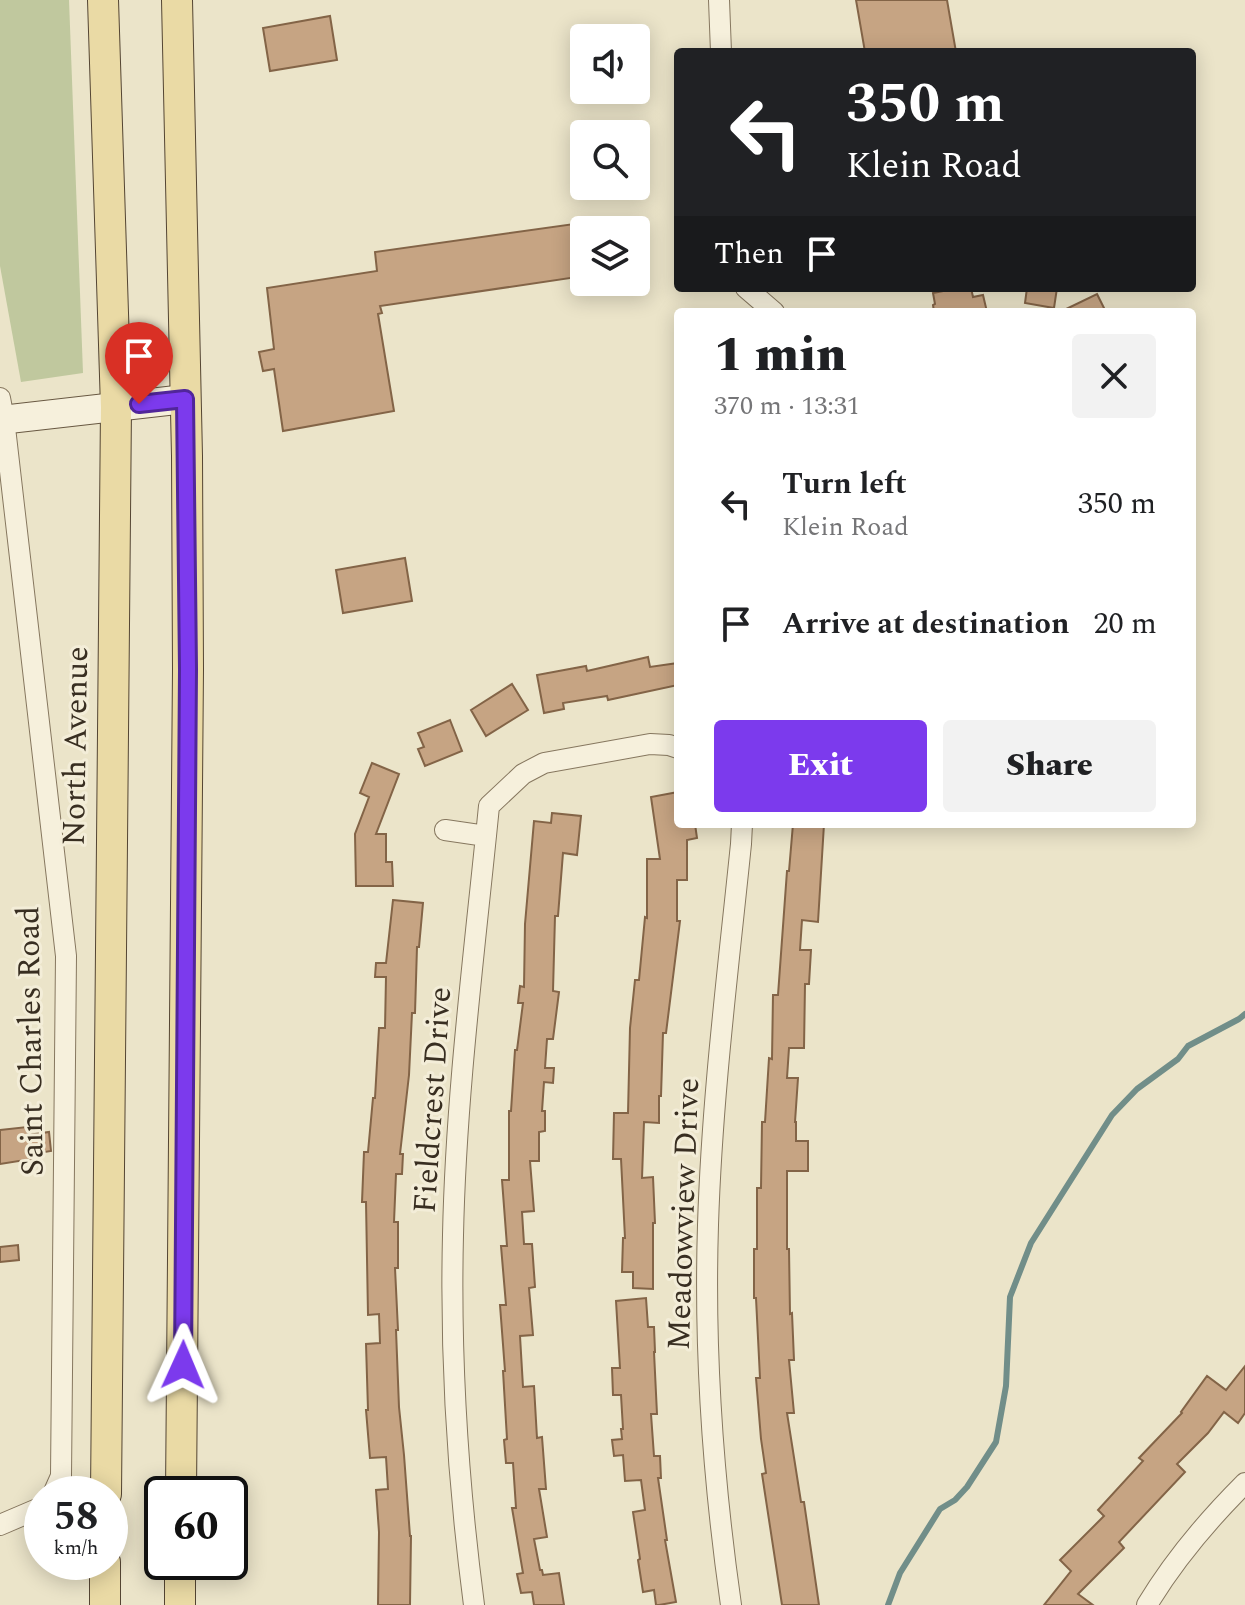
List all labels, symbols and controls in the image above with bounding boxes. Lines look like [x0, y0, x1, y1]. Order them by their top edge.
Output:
map controls [570, 24, 650, 296]
button: sound [570, 24, 650, 104]
text: 350 m [846, 62, 1005, 147]
icon: left [714, 80, 818, 184]
button: search [570, 120, 650, 200]
text: Klein Road [846, 139, 1022, 194]
button: layers [570, 216, 650, 296]
text: Then [714, 231, 784, 277]
icon: arrive [800, 232, 844, 276]
text: 1 min [714, 319, 847, 392]
pin [105, 322, 173, 404]
icon: arrive [117, 334, 161, 378]
button: close [1072, 334, 1156, 418]
text: 370 m · 13:31 [714, 386, 860, 426]
text: Turn left [782, 461, 907, 507]
text: 350 m [1078, 481, 1156, 527]
icon: left [714, 482, 758, 526]
text: Klein Road [782, 507, 909, 547]
text: Arrive at destination [782, 601, 1069, 647]
text: 20 m [1093, 601, 1157, 647]
icon: arrive [714, 602, 758, 646]
street label: North Avenue [50, 646, 102, 846]
button: Exit [714, 720, 927, 812]
button: Share [943, 720, 1156, 812]
street label: Saint Charles Road [4, 906, 58, 1176]
street label: Fieldcrest Drive [401, 985, 465, 1215]
street label: Meadowview Drive [655, 1077, 713, 1351]
position arrow [141, 1323, 225, 1407]
speed limit sign: 60 [144, 1476, 248, 1580]
text: 58 [54, 1487, 98, 1548]
text: km/h [54, 1533, 99, 1563]

